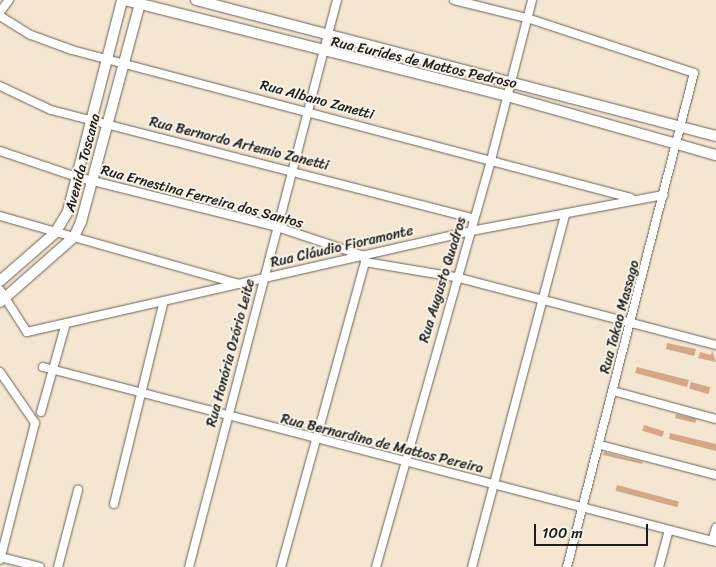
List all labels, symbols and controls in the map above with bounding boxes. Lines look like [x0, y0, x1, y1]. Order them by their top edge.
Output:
street label: Rua Eurídes de Mattos Pedroso [330, 33, 518, 93]
street label: Rua Albano Zanetti [258, 77, 376, 123]
street label: Avenida Toscana [62, 112, 104, 214]
street label: Rua Bernardo Artemio Zanetti [147, 113, 331, 175]
street label: Rua Ernestina Ferreira dos Santos [99, 162, 305, 232]
street label: Rua Augusto Quadros [416, 215, 470, 345]
street label: Rua Cláudio Fioramonte [269, 222, 415, 272]
street label: Rua Takao Massago [597, 258, 643, 376]
street label: Rua Honória Ozório Leite [203, 277, 259, 429]
street label: Rua Bernardino de Mattos Pereira [279, 411, 485, 477]
scale bar [536, 514, 650, 546]
text: 100 m [542, 520, 583, 546]

